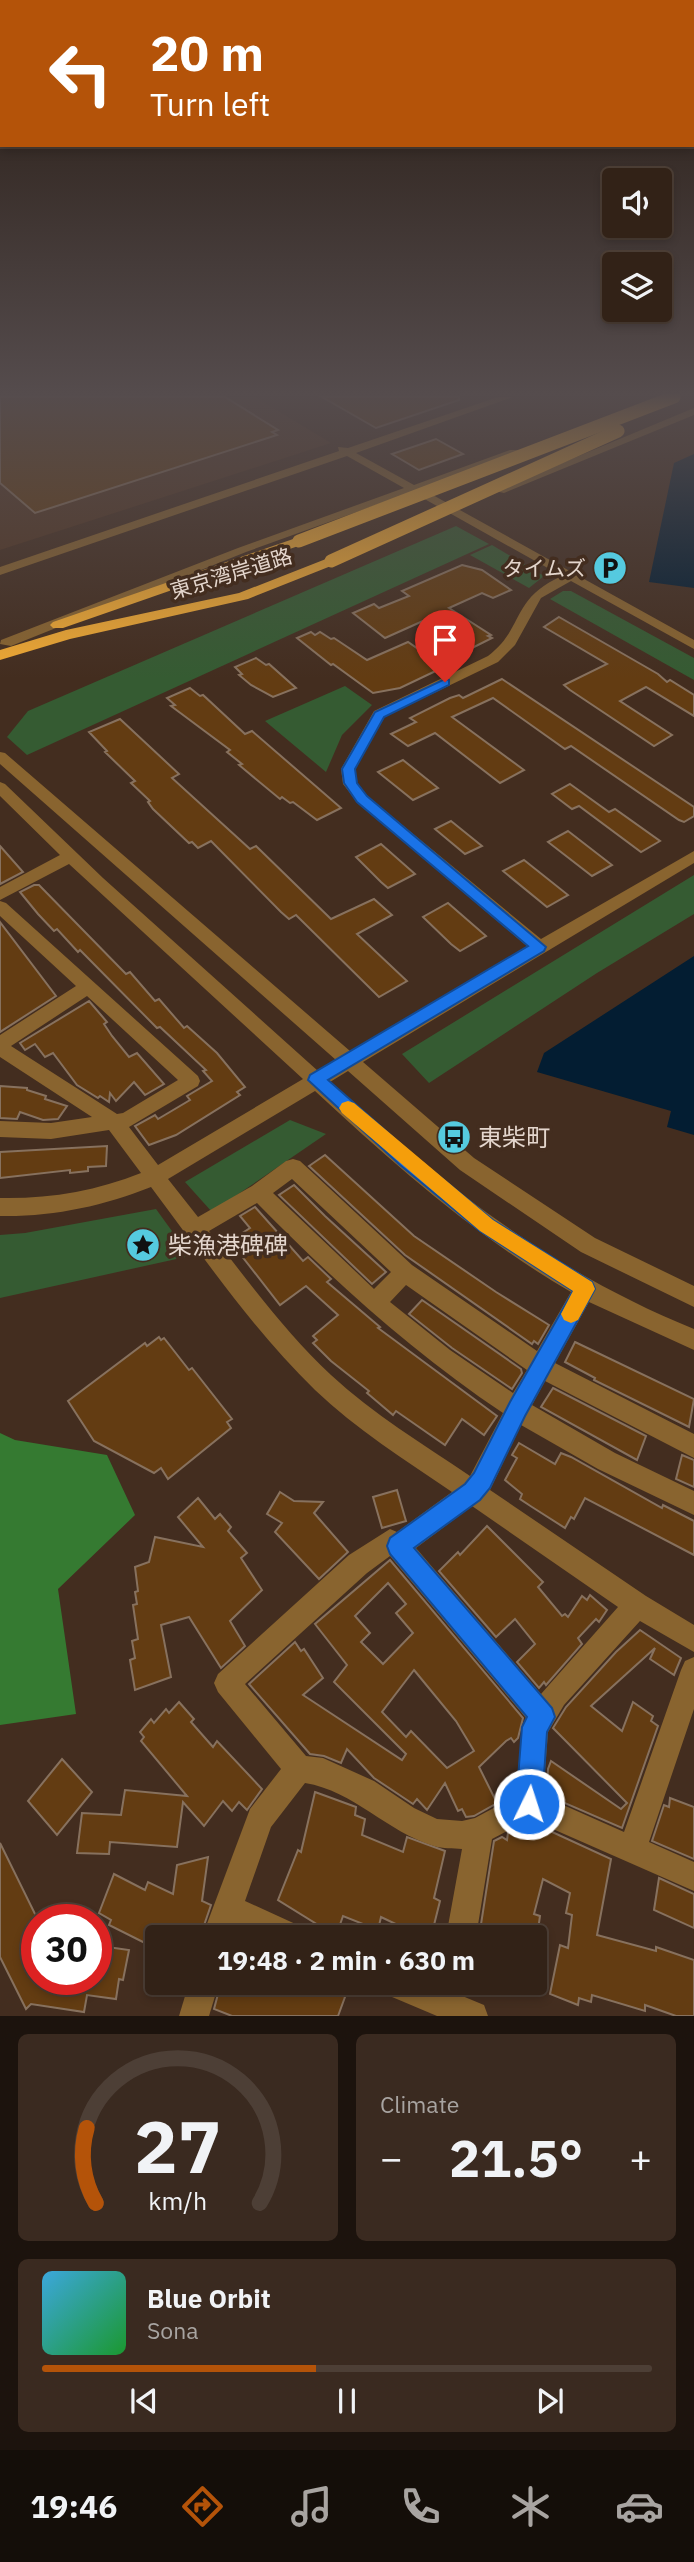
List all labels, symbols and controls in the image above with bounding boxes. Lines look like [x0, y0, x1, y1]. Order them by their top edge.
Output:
text: 20 m [150, 21, 264, 84]
icon: left [35, 28, 126, 119]
text: Turn left [150, 83, 270, 125]
map controls [602, 168, 672, 322]
button: sound [602, 168, 672, 238]
button: layers [602, 252, 672, 322]
street label: 東京湾岸道路 [167, 541, 295, 605]
parking icon: タイムズ [591, 549, 629, 587]
place label: タイムズ [502, 554, 586, 582]
pin [415, 610, 475, 682]
icon: arrive [426, 621, 464, 659]
bus stop icon: 東柴町 [435, 1118, 473, 1156]
place label: 東柴町 [478, 1121, 550, 1153]
place icon: 柴漁港碑碑 [124, 1226, 162, 1264]
place label: 柴漁港碑碑 [168, 1229, 288, 1261]
position arrow [492, 1767, 566, 1841]
speed limit sign: 30 [21, 1904, 112, 1995]
text: 19:48 · 2 min · 630 m [217, 1943, 475, 1977]
text: Climate [380, 2089, 459, 2119]
text: 27 [134, 2099, 222, 2194]
text: 21.5° [449, 2124, 583, 2191]
text: − [380, 2133, 403, 2182]
text: + [629, 2133, 652, 2182]
text: km/h [149, 2184, 207, 2217]
text: Blue Orbit [147, 2281, 271, 2315]
text: Sona [147, 2315, 199, 2345]
icon: previous [125, 2382, 163, 2420]
icon: pause [328, 2382, 366, 2420]
icon: next [531, 2382, 569, 2420]
icon: directions [178, 2482, 227, 2531]
icon: music [287, 2482, 336, 2531]
icon: phone [396, 2482, 445, 2531]
icon: climate [506, 2482, 555, 2531]
icon: car [615, 2482, 664, 2531]
text: 19:46 [30, 2485, 118, 2527]

